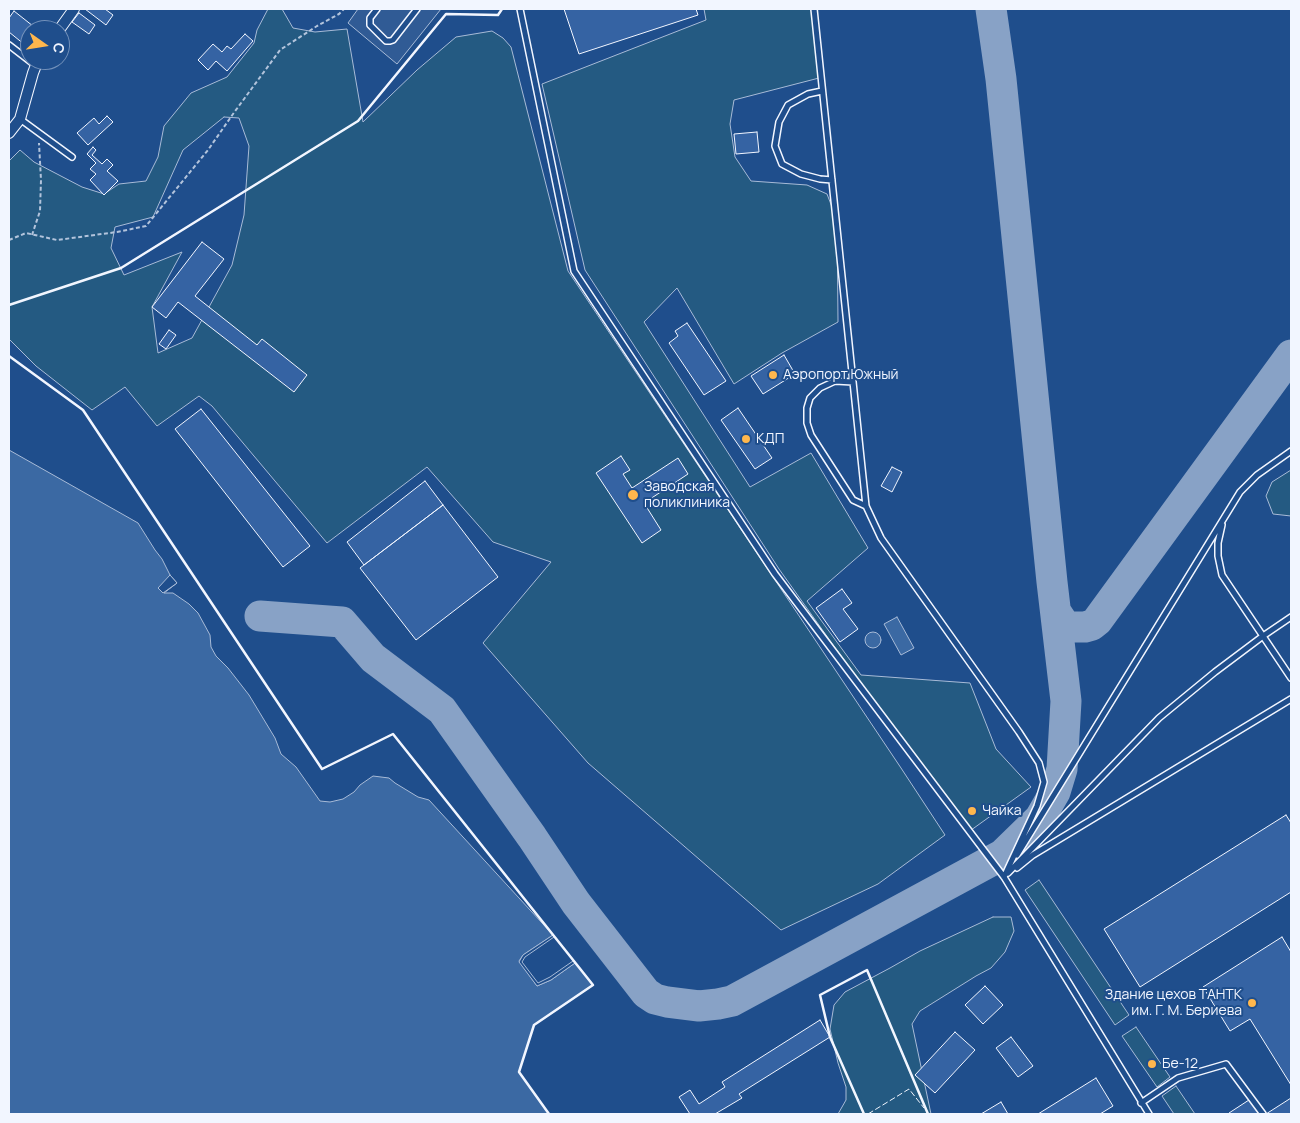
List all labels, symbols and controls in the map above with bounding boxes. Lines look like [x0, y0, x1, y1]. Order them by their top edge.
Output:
north arrow [20, 20, 70, 70]
text: С [49, 41, 70, 55]
place label: Аэропорт Южный [783, 367, 899, 383]
marker: Аэропорт Южный [767, 369, 779, 381]
place label: КДП [756, 431, 784, 447]
marker: КДП [740, 433, 752, 445]
place label: Заводская поликлиника [644, 479, 730, 512]
marker: Заводская поликлиника [626, 488, 640, 502]
place label: Чайка [982, 803, 1022, 819]
marker: Чайка [966, 805, 978, 817]
place label: Здание цехов ТАНТК им. Г. М. Бериева [1105, 987, 1242, 1020]
marker: Здание цехов ТАНТК им. Г. М. Бериева [1246, 997, 1258, 1009]
place label: Бе-12 [1162, 1056, 1198, 1072]
marker: Бе-12 [1146, 1058, 1158, 1070]

